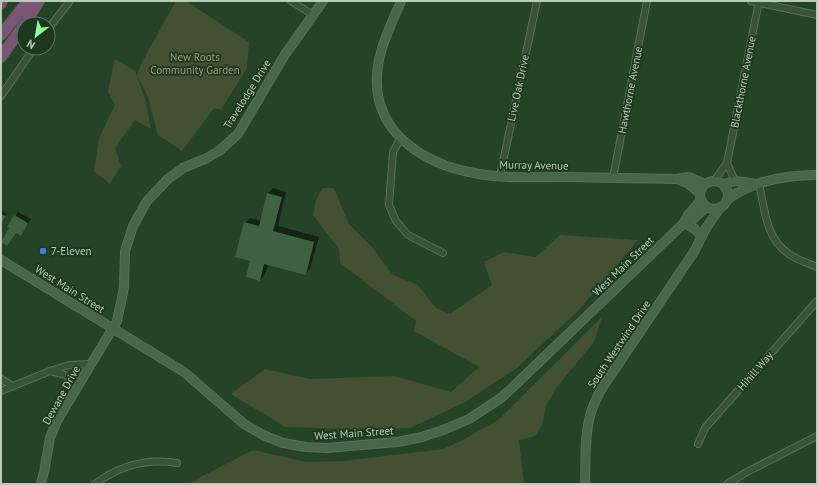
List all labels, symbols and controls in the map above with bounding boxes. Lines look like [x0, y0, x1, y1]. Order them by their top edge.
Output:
north arrow [16, 16, 56, 56]
street label: Blackthorne Avenue [727, 34, 759, 129]
text: N [24, 37, 38, 52]
street label: Hawthorne Avenue [615, 45, 645, 135]
park label: New Roots Community Garden [150, 50, 240, 77]
street label: Live Oak Drive [504, 53, 532, 123]
street label: Travelodge Drive [220, 56, 274, 131]
street label: Murray Avenue [499, 157, 569, 173]
street label: West Main Street [589, 233, 657, 299]
place label: 7-Eleven [51, 244, 92, 258]
marker: 7-Eleven [38, 246, 48, 256]
street label: West Main Street [33, 262, 108, 316]
street label: South Westwind Drive [584, 297, 654, 391]
street label: Hihill Way [734, 348, 776, 394]
street label: Dewane Drive [39, 363, 83, 427]
street label: West Main Street [314, 423, 395, 443]

